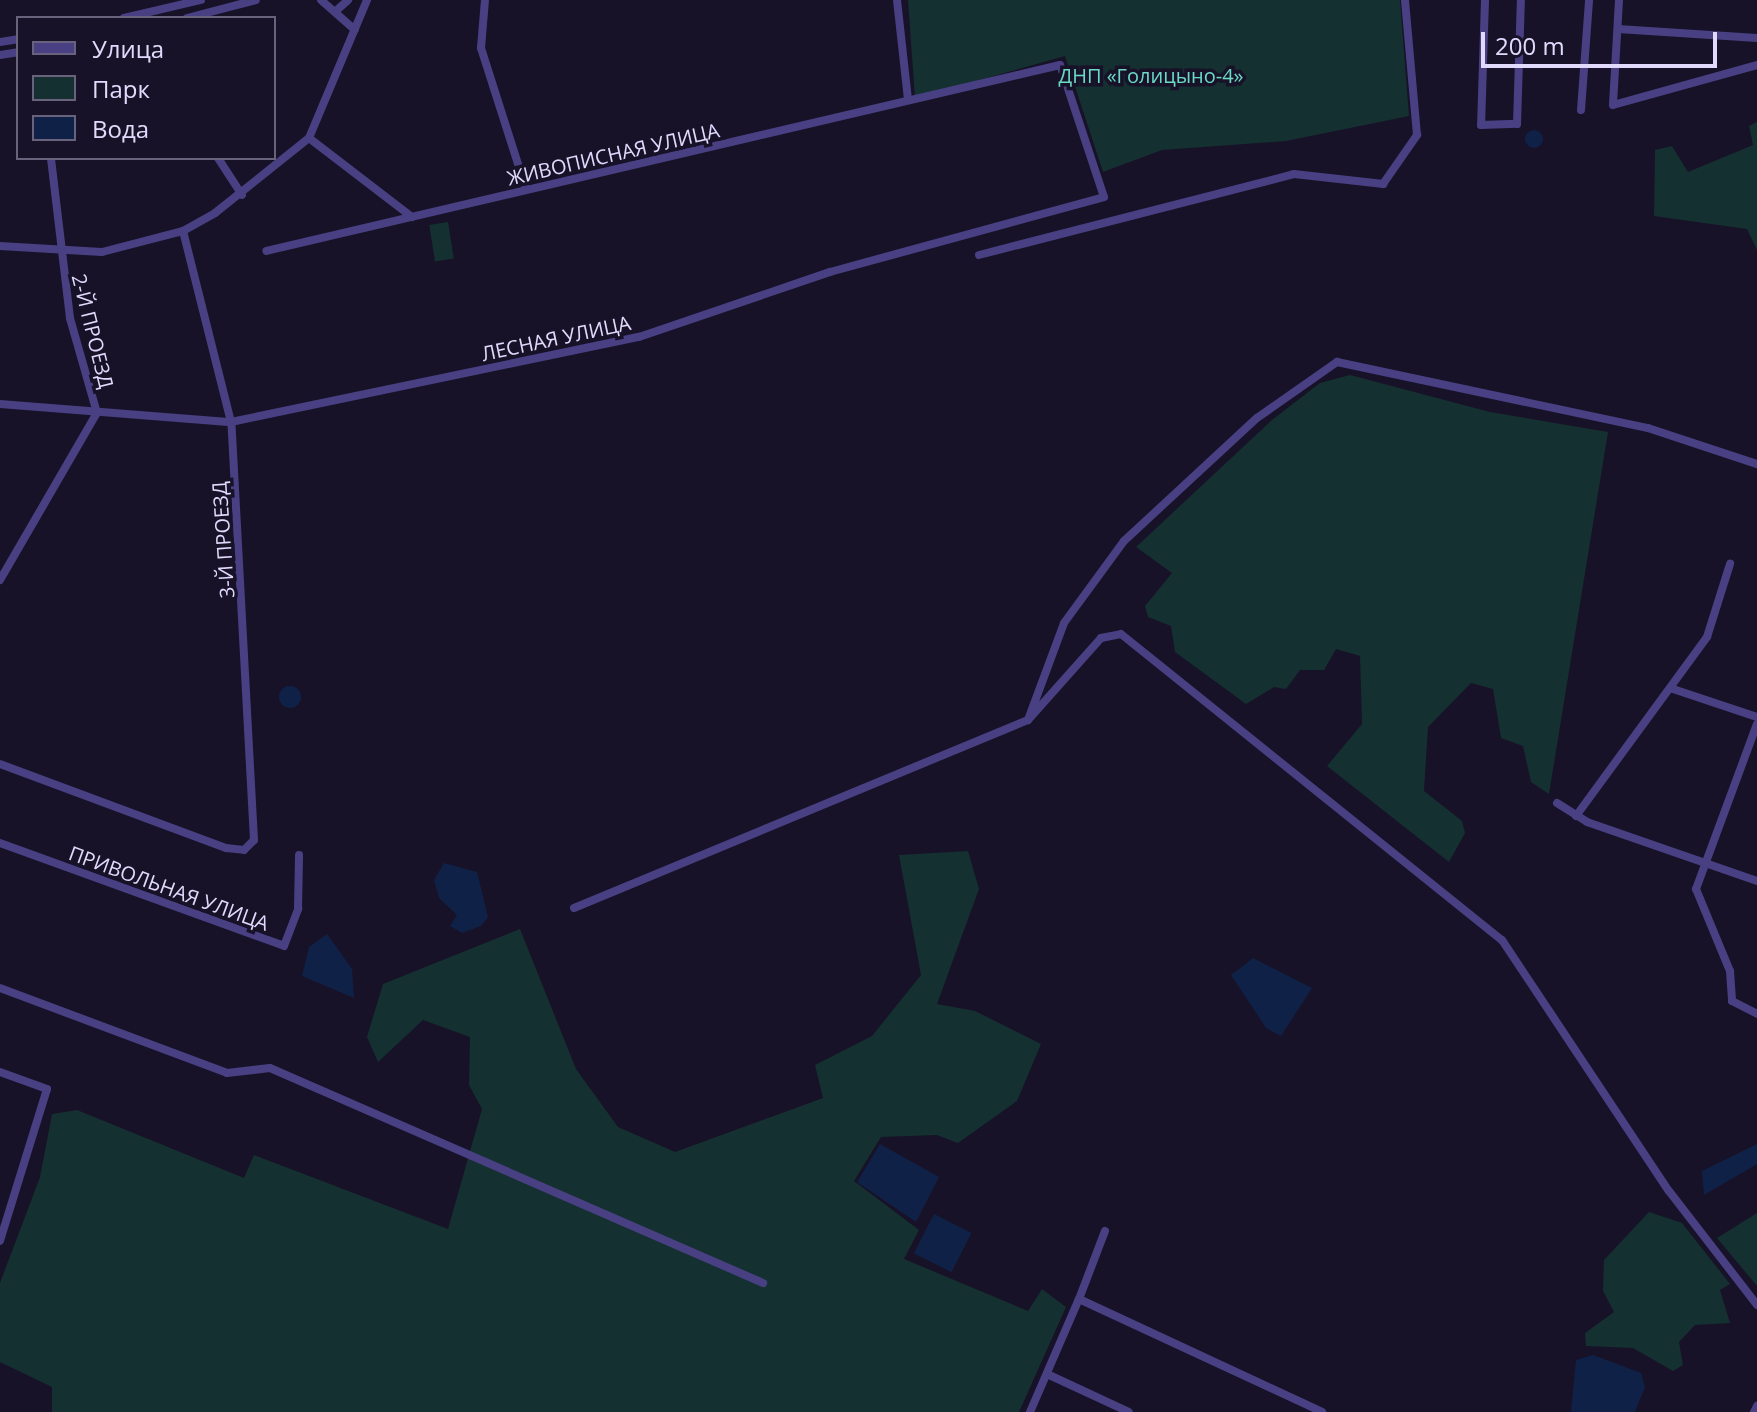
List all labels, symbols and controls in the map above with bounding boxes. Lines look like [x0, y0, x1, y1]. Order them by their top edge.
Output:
legend [16, 16, 276, 160]
scale bar [1485, 16, 1721, 66]
text: 200 m [1495, 29, 1565, 62]
text: Улица [92, 32, 164, 65]
park label: ДНП «Голицыно-4» [1058, 63, 1244, 87]
text: Парк [92, 72, 150, 105]
text: Вода [92, 112, 149, 145]
street label: ЖИВОПИСНАЯ УЛИЦА [505, 118, 721, 190]
street label: 2-Й ПРОЕЗД [67, 271, 119, 391]
street label: ЛЕСНАЯ УЛИЦА [479, 310, 633, 366]
street label: 3-Й ПРОЕЗД [207, 481, 239, 599]
street label: ПРИВОЛЬНАЯ УЛИЦА [66, 841, 272, 935]

